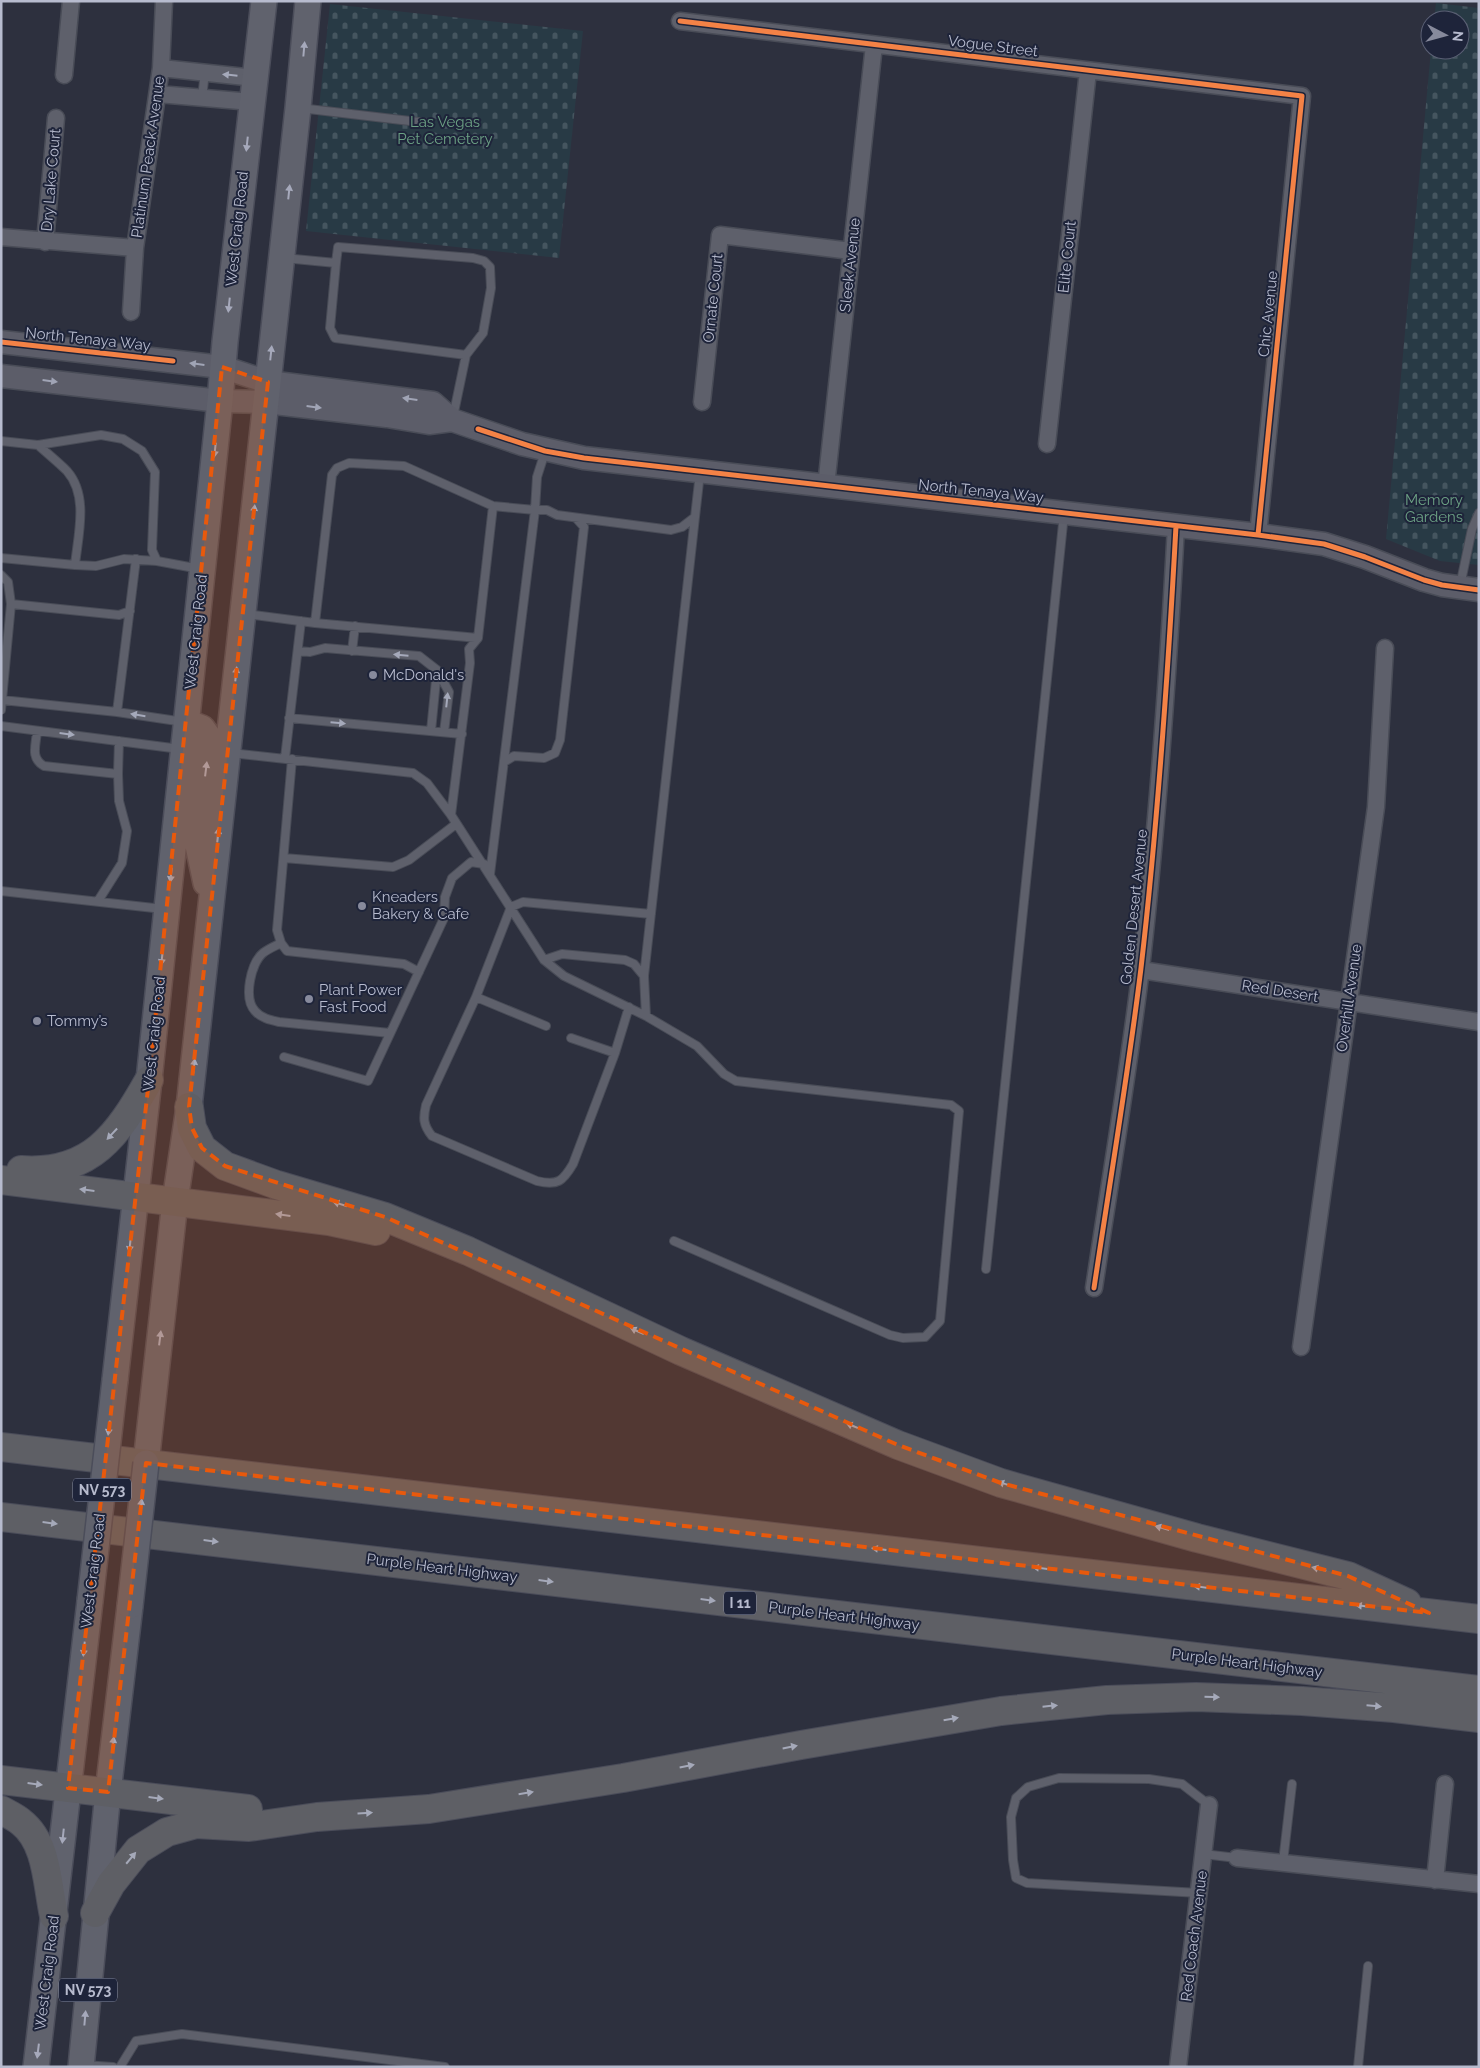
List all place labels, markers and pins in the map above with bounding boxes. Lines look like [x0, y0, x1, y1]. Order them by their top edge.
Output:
place label: McDonald's [383, 666, 464, 684]
marker: McDonald's [367, 669, 379, 681]
place label: Kneaders Bakery & Cafe [372, 888, 469, 923]
marker: Kneaders Bakery & Cafe [356, 900, 368, 912]
place label: Plant Power Fast Food [319, 981, 403, 1016]
marker: Plant Power Fast Food [303, 993, 315, 1005]
place label: Tommy’s [47, 1012, 108, 1030]
marker: Tommy’s [31, 1015, 43, 1027]

